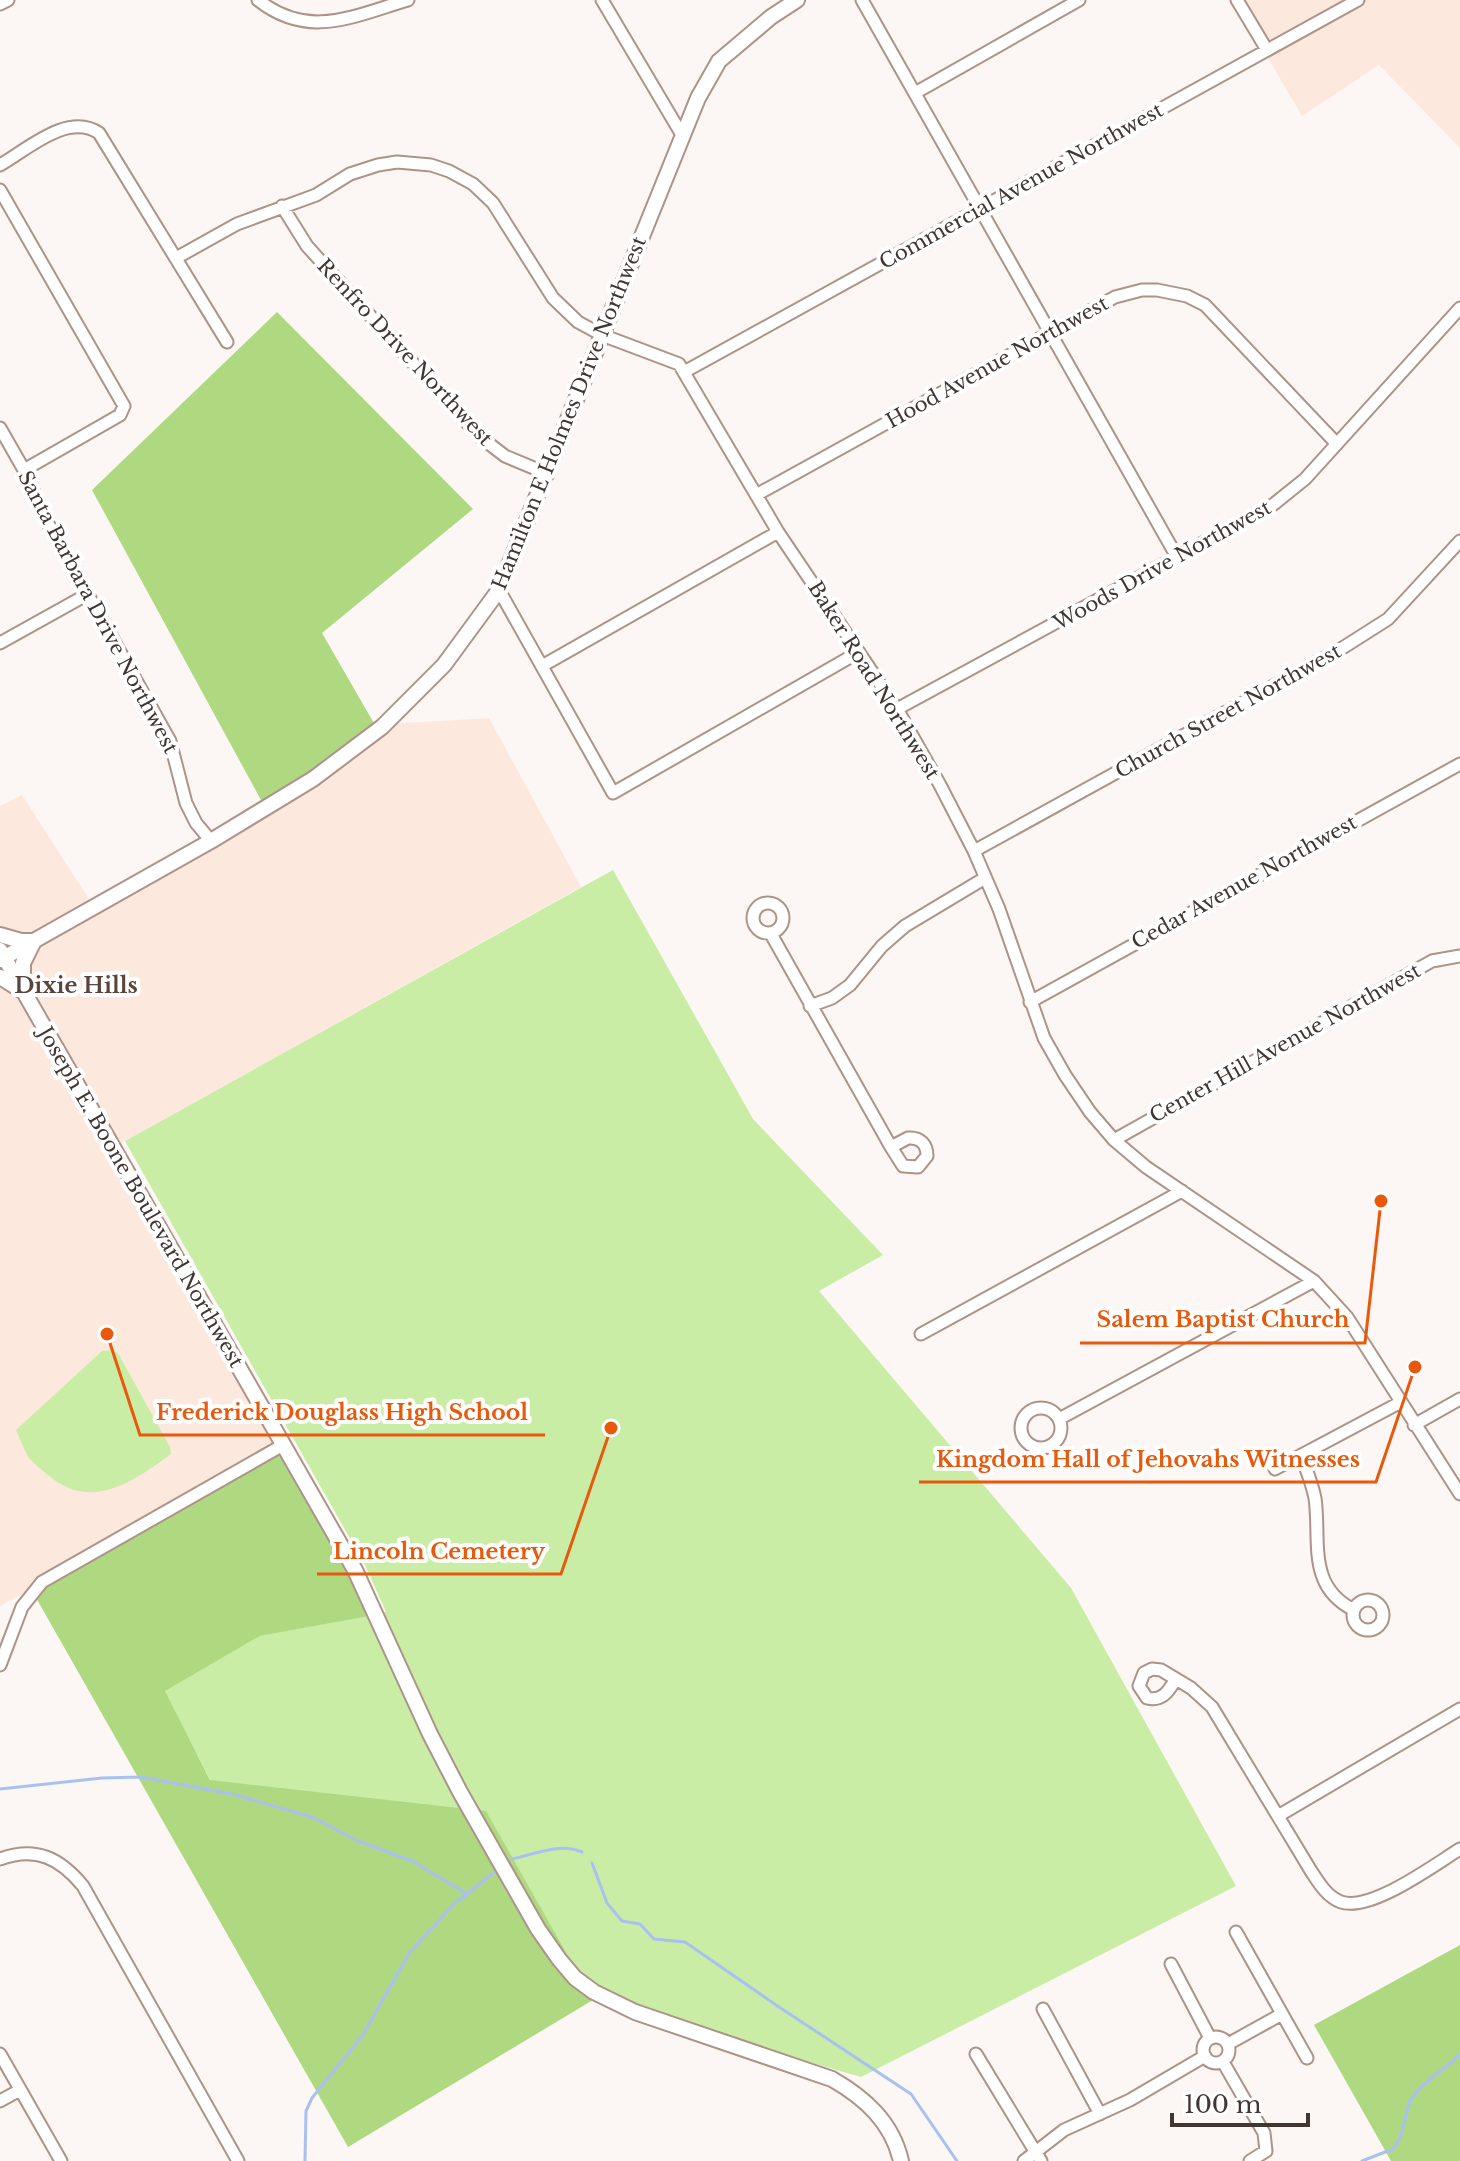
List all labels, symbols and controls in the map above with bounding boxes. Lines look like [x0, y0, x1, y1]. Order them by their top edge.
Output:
street label: Commercial Avenue Northwest [875, 98, 1167, 274]
street label: Hamilton E Holmes Drive Northwest [487, 233, 651, 593]
street label: Renfro Drive Northwest [312, 254, 498, 450]
street label: Hood Avenue Northwest [882, 291, 1113, 433]
street label: Santa Barbara Drive Northwest [13, 466, 183, 758]
street label: Woods Drive Northwest [1048, 495, 1275, 635]
street label: Baker Road Northwest [803, 577, 945, 784]
street label: Church Street Northwest [1111, 639, 1345, 783]
street label: Cedar Avenue Northwest [1127, 810, 1361, 954]
street label: Center Hill Avenue Northwest [1145, 958, 1425, 1128]
district label: Dixie Hills [14, 972, 138, 999]
street label: Joseph E. Boone Boulevard Northwest [32, 1020, 249, 1372]
callout: Salem Baptist Church [1080, 1297, 1365, 1343]
text: Salem Baptist Church [1097, 1306, 1350, 1333]
callout: Frederick Douglass High School [140, 1389, 545, 1435]
text: Frederick Douglass High School [156, 1399, 528, 1426]
callout: Kingdom Hall of Jehovahs Witnesses [919, 1436, 1376, 1482]
text: Kingdom Hall of Jehovahs Witnesses [936, 1446, 1360, 1473]
callout: Lincoln Cemetery [317, 1528, 561, 1574]
text: Lincoln Cemetery [333, 1538, 546, 1565]
scale bar [1172, 2077, 1308, 2127]
text: 100 m [1184, 2090, 1262, 2119]

